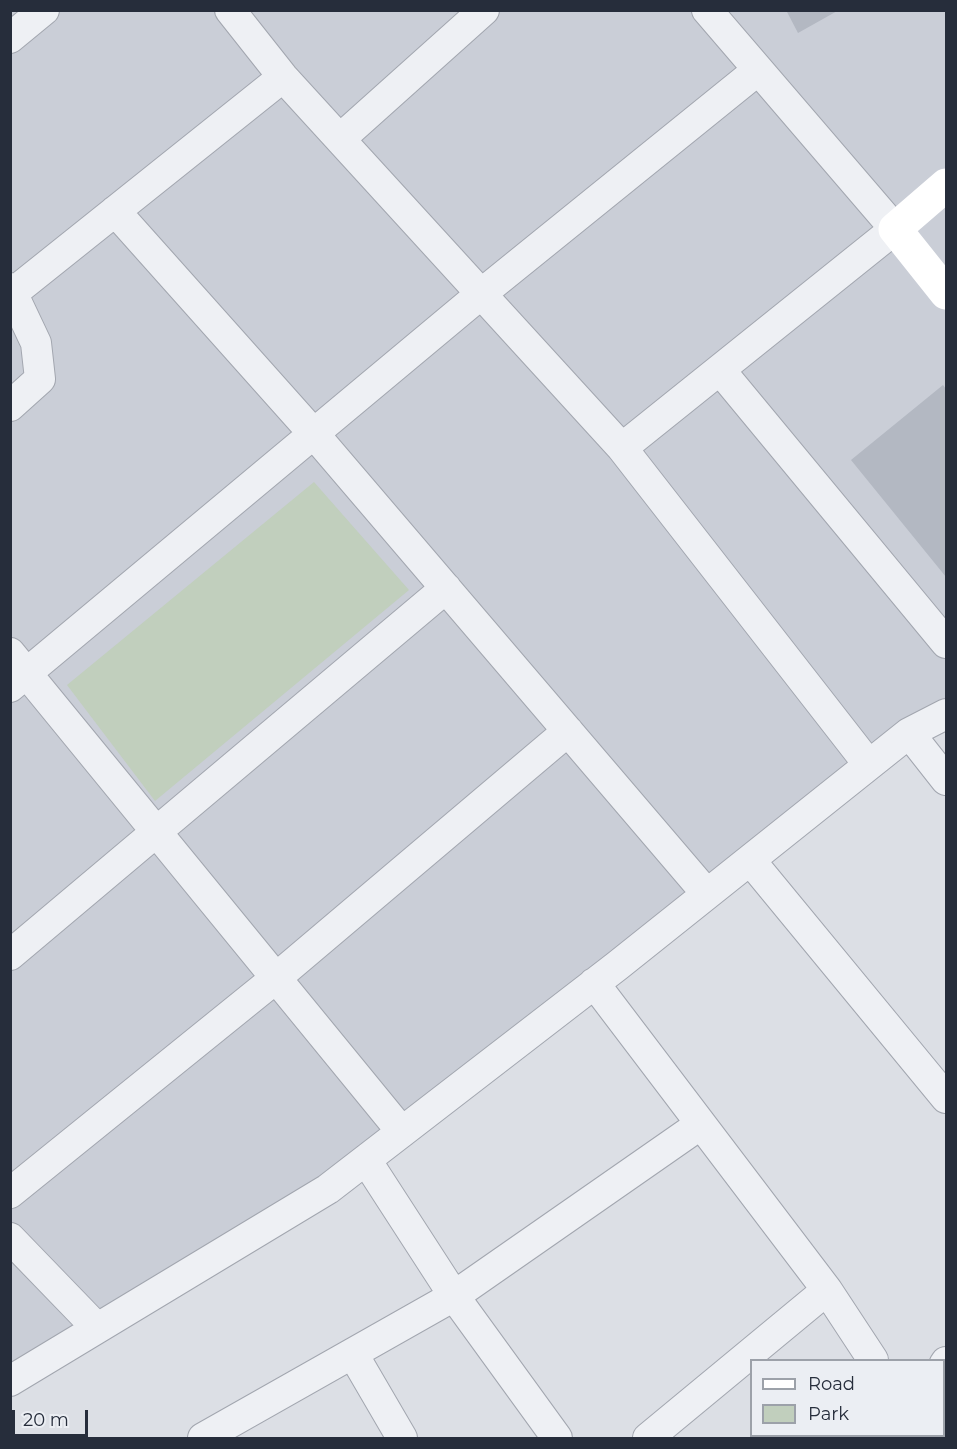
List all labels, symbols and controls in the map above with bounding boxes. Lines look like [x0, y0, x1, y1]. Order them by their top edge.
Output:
legend [750, 1359, 945, 1437]
text: Road [808, 1373, 855, 1395]
scale bar [15, 1398, 92, 1436]
text: Park [808, 1403, 849, 1425]
text: 20 m [23, 1409, 69, 1431]

